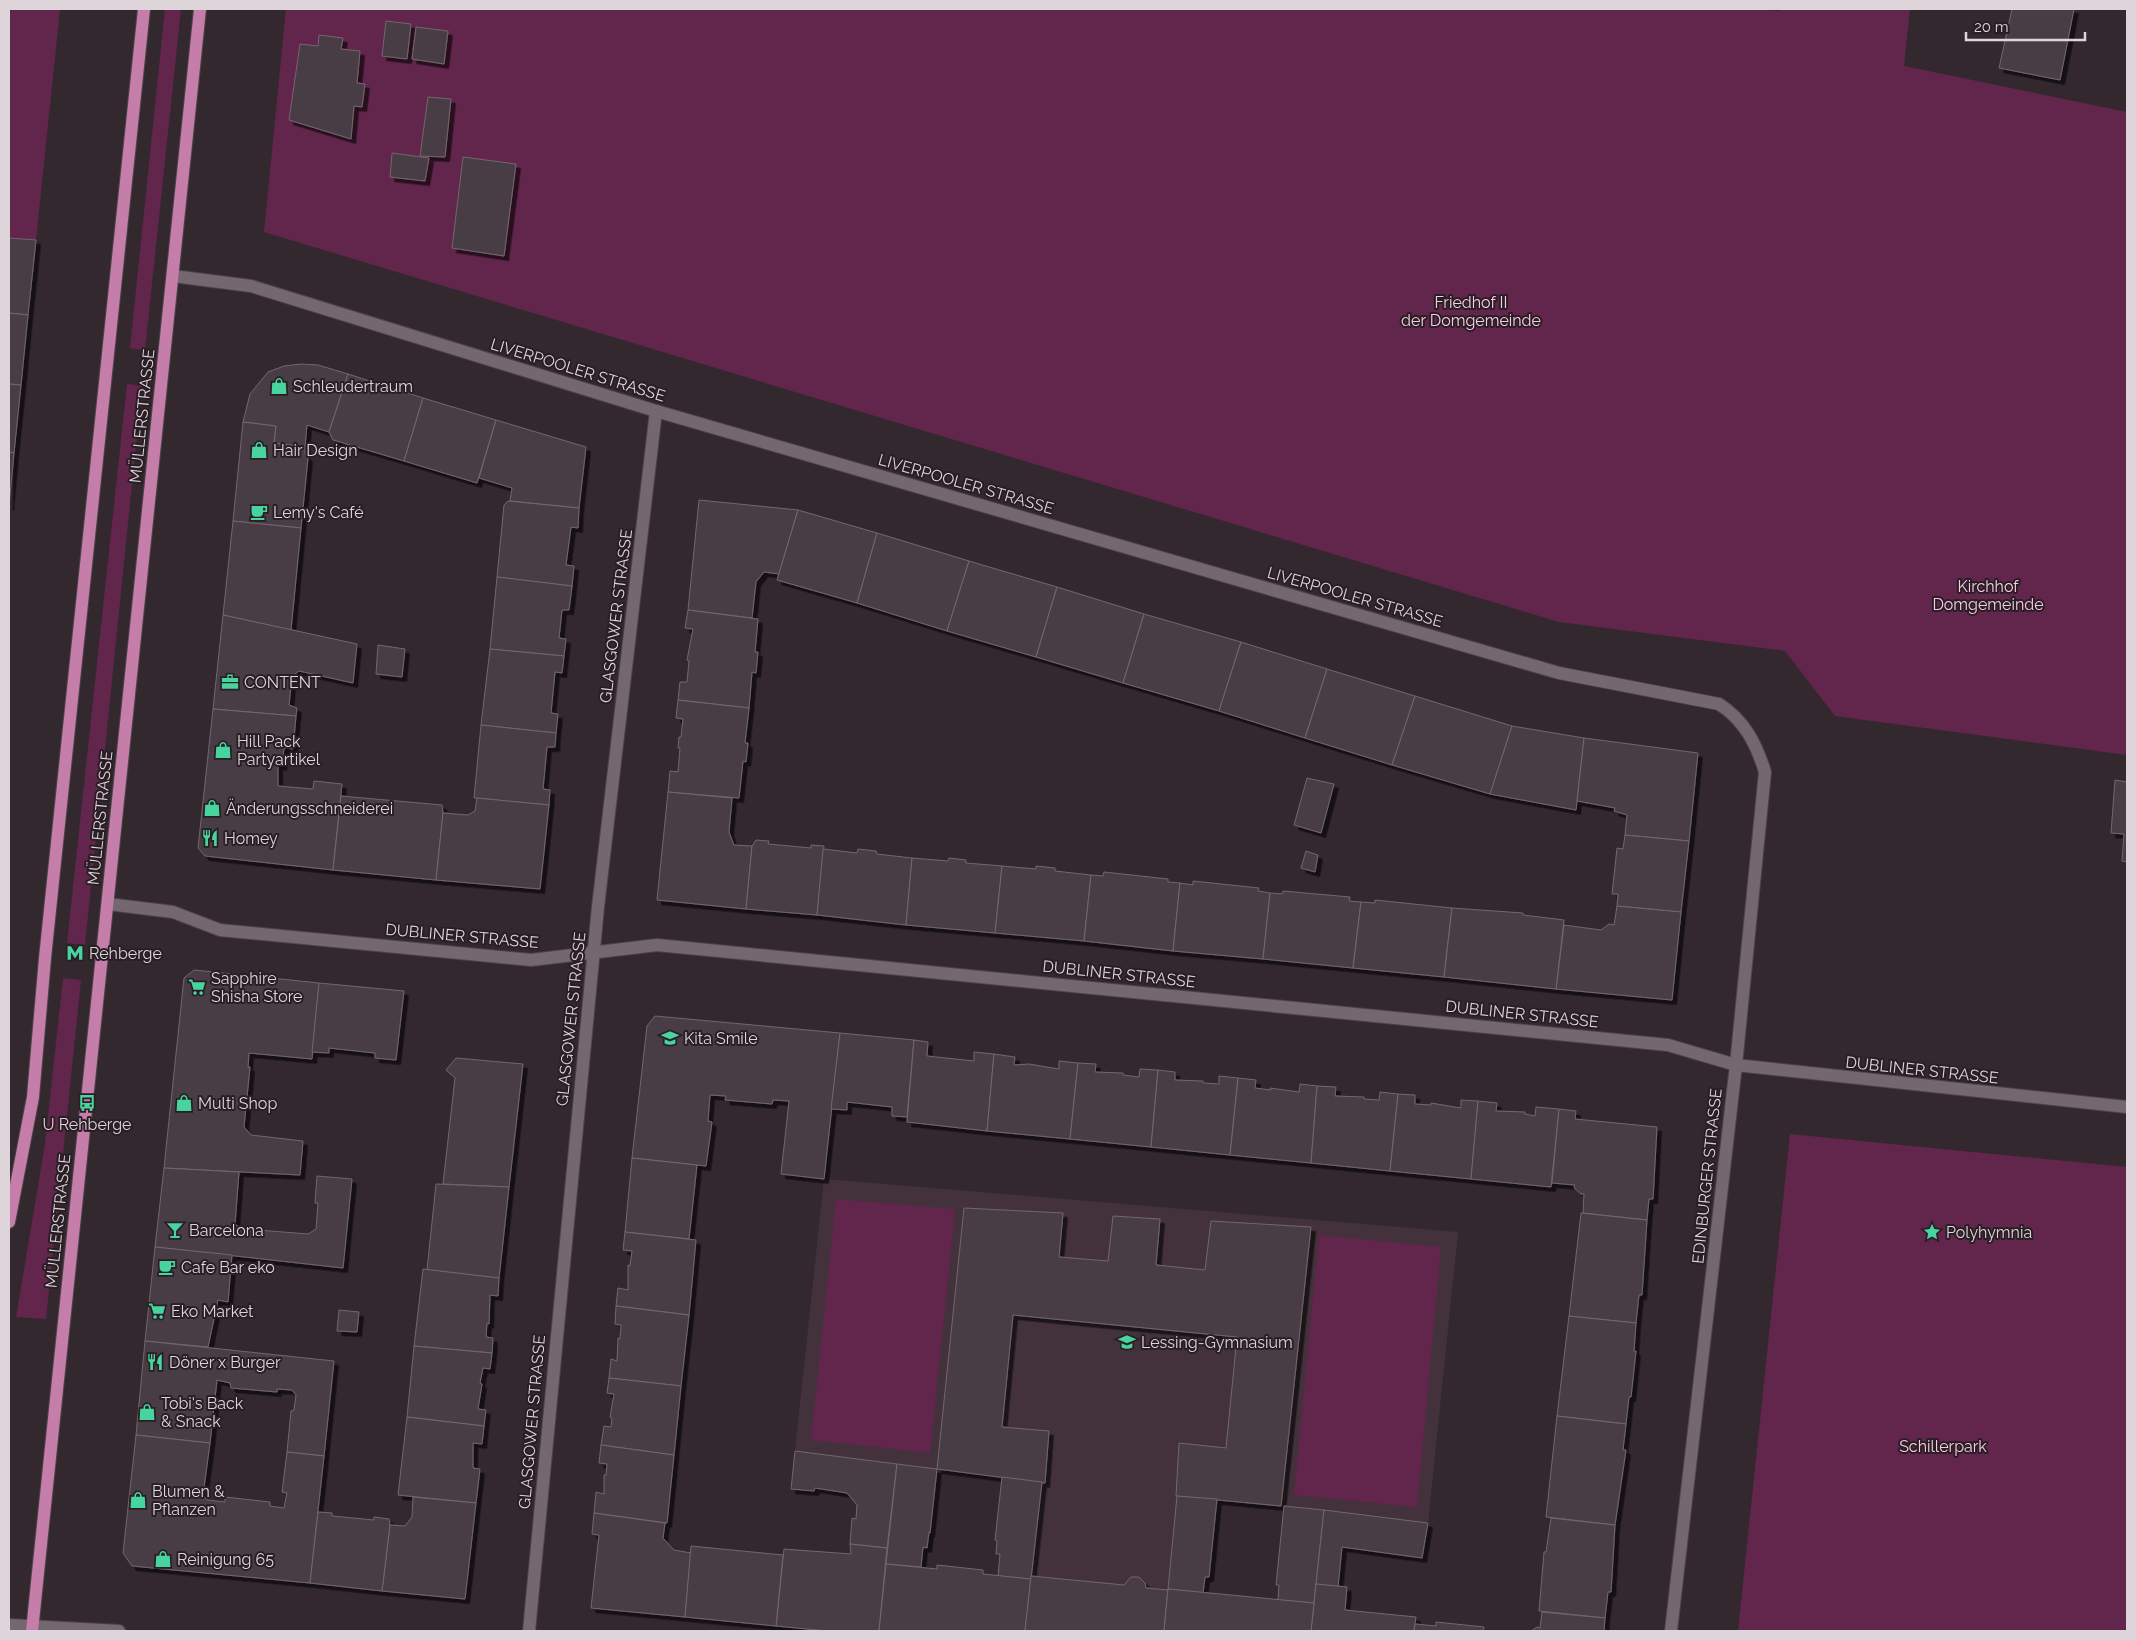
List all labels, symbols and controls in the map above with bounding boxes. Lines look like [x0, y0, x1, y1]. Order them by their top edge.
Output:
scale bar [1966, 10, 2085, 42]
text: 20 m [1974, 18, 2009, 36]
park label: Friedhof II der Domgemeinde [1401, 293, 1541, 330]
street label: LIVERPOOLER STRASSE [488, 334, 668, 406]
street label: MÜLLERSTRASSE [125, 348, 159, 484]
shop icon: Schleudertraum [269, 376, 289, 396]
place label: Schleudertraum [293, 377, 413, 396]
shop icon: Hair Design [249, 440, 269, 460]
place label: Hair Design [273, 441, 358, 460]
street label: LIVERPOOLER STRASSE [876, 450, 1056, 518]
cafe icon: Lemy's Café [249, 502, 269, 522]
place label: Lemy's Café [273, 503, 364, 522]
street label: GLASGOWER STRASSE [596, 528, 636, 704]
street label: LIVERPOOLER STRASSE [1265, 563, 1445, 631]
park label: Kirchhof Domgemeinde [1932, 577, 2044, 614]
office icon: CONTENT [220, 672, 240, 692]
place label: CONTENT [244, 673, 321, 692]
place label: Hill Pack Partyartikel [237, 732, 321, 769]
shop icon: Hill Pack Partyartikel [213, 740, 233, 760]
street label: MÜLLERSTRASSE [83, 750, 117, 886]
shop icon: Änderungsschneiderei [202, 798, 222, 818]
place label: Änderungsschneiderei [226, 798, 393, 818]
restaurant icon: Homey [200, 828, 220, 848]
place label: Homey [224, 829, 278, 848]
street label: DUBLINER STRASSE [385, 920, 540, 952]
street label: GLASGOWER STRASSE [552, 931, 590, 1107]
metro station icon: Rehberge [65, 943, 85, 963]
place label: Rehberge [89, 944, 162, 963]
street label: DUBLINER STRASSE [1042, 957, 1197, 992]
place label: Sapphire Shisha Store [211, 969, 302, 1006]
supermarket icon: Sapphire Shisha Store [187, 977, 207, 997]
street label: DUBLINER STRASSE [1445, 997, 1600, 1032]
school or university icon: Kita Smile [660, 1028, 680, 1048]
place label: Kita Smile [684, 1029, 758, 1048]
street label: DUBLINER STRASSE [1845, 1053, 2000, 1088]
street label: EDINBURGER STRASSE [1688, 1087, 1726, 1265]
bus stop icon: U Rehberge [77, 1093, 97, 1113]
shop icon: Multi Shop [174, 1093, 194, 1113]
place label: Multi Shop [198, 1094, 277, 1113]
place label: U Rehberge [42, 1115, 132, 1134]
street label: MÜLLERSTRASSE [41, 1153, 75, 1289]
bar icon: Barcelona [165, 1220, 185, 1240]
place label: Barcelona [189, 1221, 264, 1240]
place icon: Polyhymnia [1922, 1222, 1942, 1242]
place label: Polyhymnia [1946, 1223, 2032, 1242]
cafe icon: Cafe Bar eko [157, 1257, 177, 1277]
place label: Cafe Bar eko [181, 1258, 275, 1277]
supermarket icon: Eko Market [147, 1301, 167, 1321]
place label: Eko Market [171, 1302, 254, 1321]
school or university icon: Lessing-Gymnasium [1117, 1332, 1137, 1352]
place label: Lessing-Gymnasium [1141, 1333, 1293, 1352]
street label: GLASGOWER STRASSE [515, 1334, 549, 1510]
restaurant icon: Döner x Burger [145, 1352, 165, 1372]
place label: Döner x Burger [169, 1353, 281, 1372]
place label: Tobi's Back & Snack [161, 1394, 244, 1431]
shop icon: Tobi's Back & Snack [137, 1402, 157, 1422]
park label: Schillerpark [1899, 1437, 1987, 1456]
place label: Blumen & Pflanzen [152, 1482, 225, 1519]
shop icon: Blumen & Pflanzen [128, 1490, 148, 1510]
shop icon: Reinigung 65 [153, 1549, 173, 1569]
place label: Reinigung 65 [177, 1550, 274, 1569]

